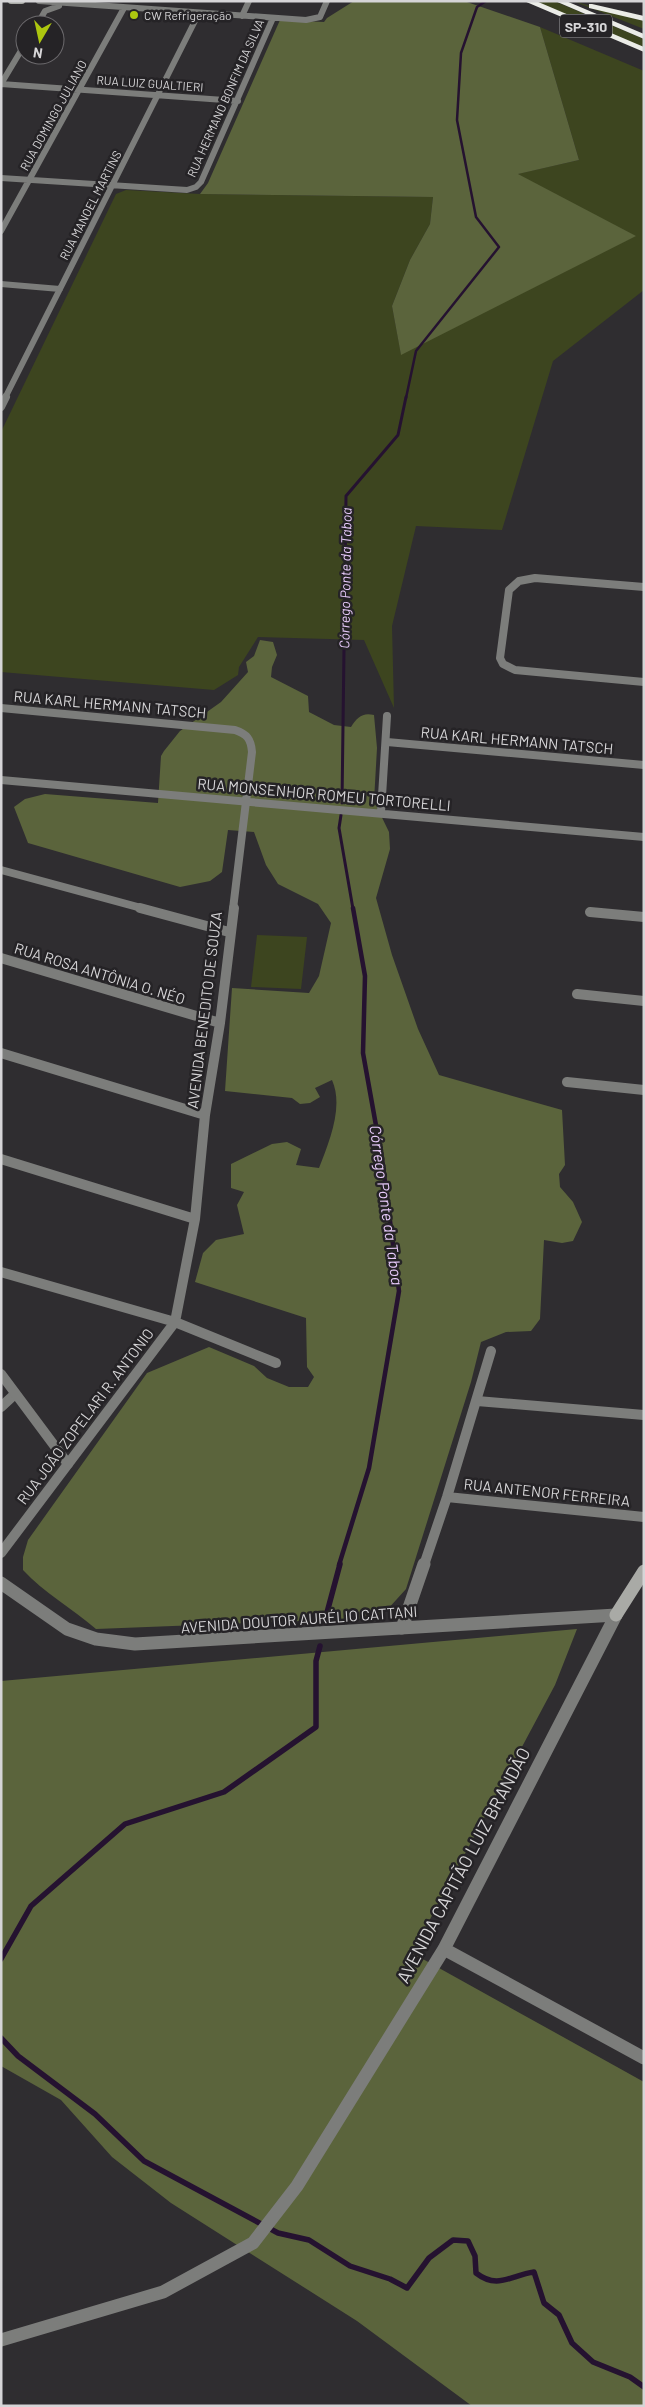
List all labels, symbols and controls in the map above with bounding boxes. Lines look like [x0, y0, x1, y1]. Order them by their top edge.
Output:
place label: CW Refrigeração [144, 8, 232, 22]
marker: CW Refrigeração [128, 9, 140, 21]
north arrow [15, 15, 65, 65]
road number: SP-310 [560, 15, 612, 38]
street label: RUA HERMANO BONFIM DA SILVA [184, 17, 266, 179]
text: N [32, 44, 44, 62]
street label: RUA DOMINGO JULIANO [17, 57, 89, 173]
street label: RUA LUIZ GUALTIERI [96, 72, 204, 94]
street label: RUA MANOEL MARTINS [56, 148, 124, 262]
water label: Córrego Ponte da Taboa [335, 507, 355, 649]
street label: RUA KARL HERMANN TATSCH [13, 687, 207, 721]
street label: RUA KARL HERMANN TATSCH [420, 723, 614, 757]
street label: RUA MONSENHOR ROMEU TORTORELLI [197, 774, 451, 814]
street label: AVENIDA BENEDITO DE SOUZA [183, 910, 225, 1110]
street label: RUA ROSA ANTÔNIA O. NÉO [12, 938, 188, 1008]
water label: Córrego Ponte da Taboa [366, 1124, 408, 1286]
street label: RUA JOÃO ZOPELARI R. ANTONIO [13, 1324, 157, 1508]
street label: RUA ANTENOR FERREIRA [463, 1474, 631, 1510]
street label: AVENIDA DOUTOR AURÉLIO CATTANI [180, 1602, 418, 1636]
street label: AVENIDA CAPITÃO LUIZ BRANDÃO [391, 1743, 535, 1987]

